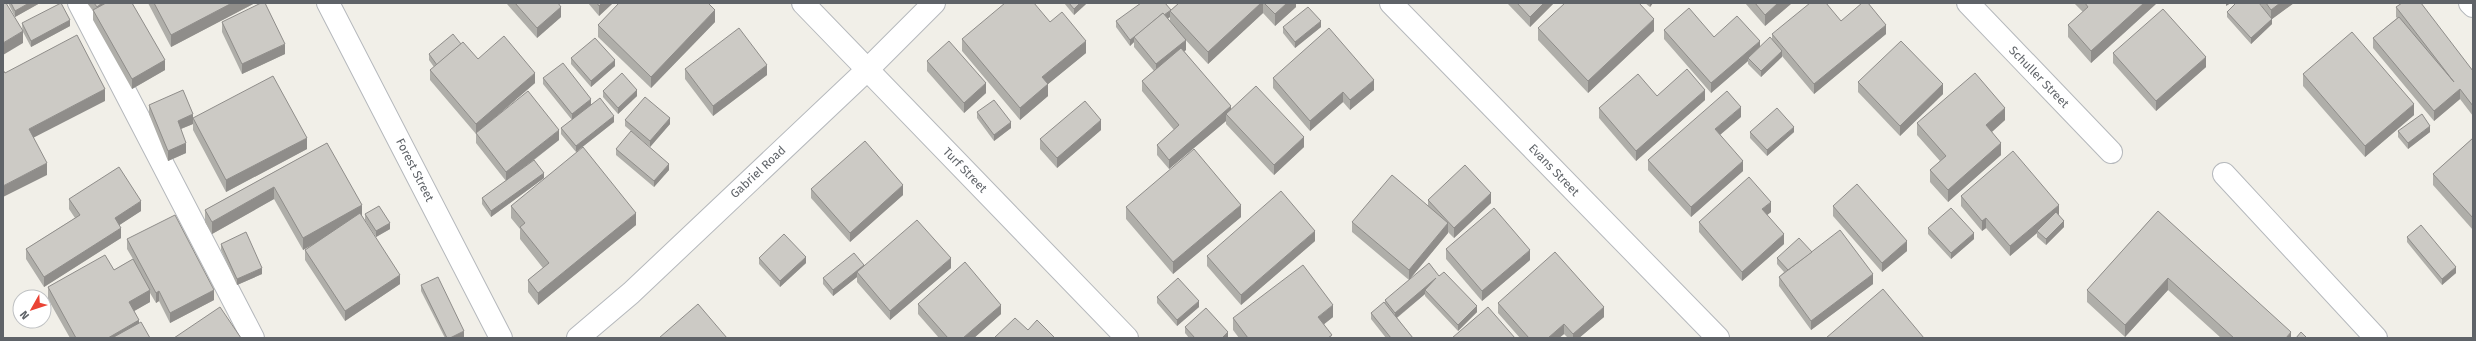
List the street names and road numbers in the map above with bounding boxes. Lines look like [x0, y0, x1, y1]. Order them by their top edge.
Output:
street label: Schuller Street [2006, 43, 2072, 111]
street label: Forest Street [393, 136, 437, 204]
street label: Evans Street [1526, 141, 1583, 199]
street label: Gabriel Road [728, 143, 788, 201]
street label: Turf Street [940, 145, 990, 196]

